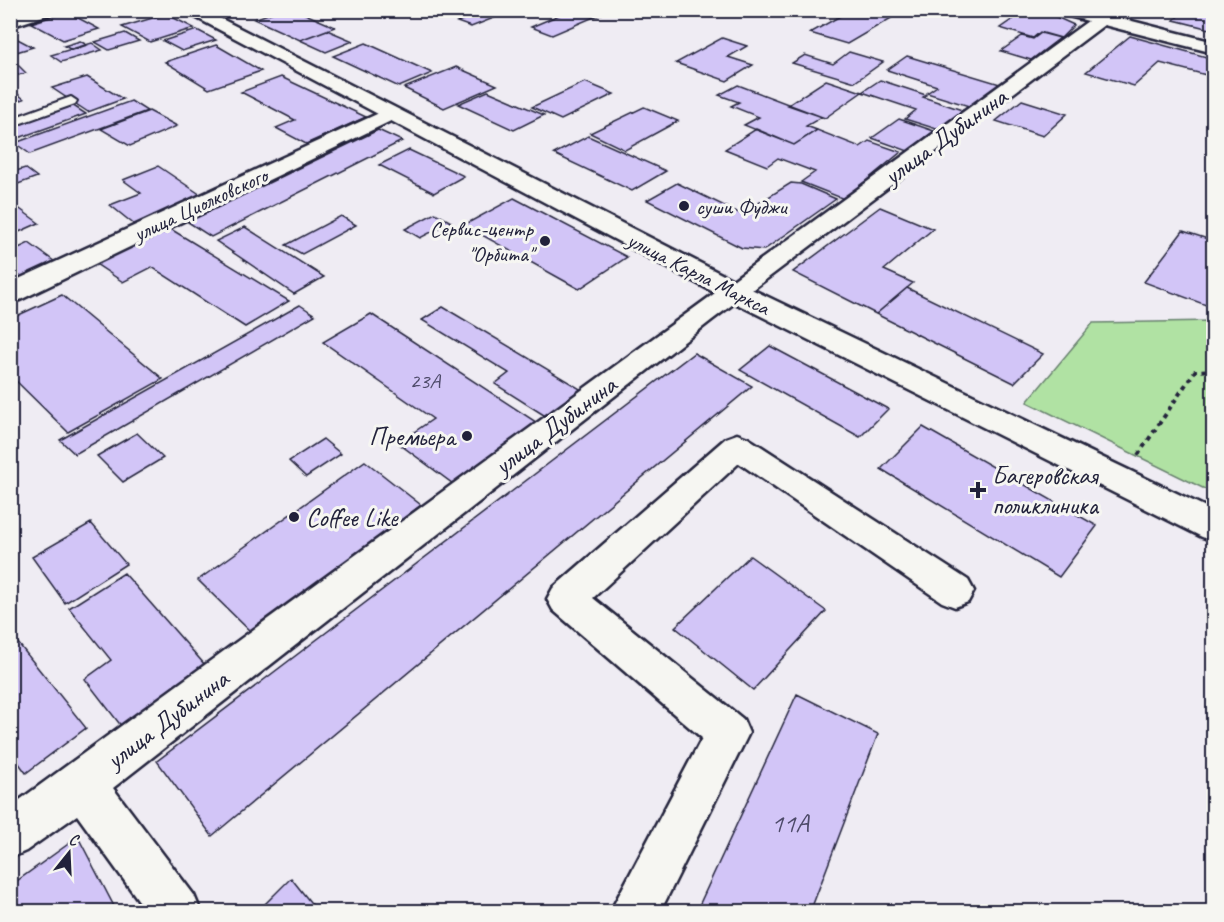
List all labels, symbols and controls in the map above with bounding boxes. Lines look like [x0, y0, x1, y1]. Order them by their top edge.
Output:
street label: улица Дубинина [875, 80, 1015, 193]
street label: улица Циолковского [127, 161, 274, 249]
place label: суши Фуджи [696, 193, 789, 221]
marker: суши Фуджи [677, 199, 691, 213]
place label: Сервис-центр "Орбита" [430, 215, 538, 268]
street label: улица Карла Маркса [621, 225, 776, 322]
marker: Сервис-центр "Орбита" [538, 234, 552, 248]
house number: 23А [410, 367, 441, 395]
street label: улица Дубинина [486, 368, 624, 483]
place label: Премьера [369, 420, 457, 453]
marker: Премьера [460, 429, 474, 443]
place label: Багеровская поликлиника [992, 459, 1100, 522]
marker: Багеровская поликлиника [969, 481, 987, 499]
place label: Coffee Like [306, 501, 399, 534]
marker: Coffee Like [287, 510, 301, 524]
street label: улица Дубинина [98, 662, 236, 777]
house number: 11А [771, 806, 810, 840]
north arrow [39, 823, 99, 883]
text: С [66, 829, 82, 851]

